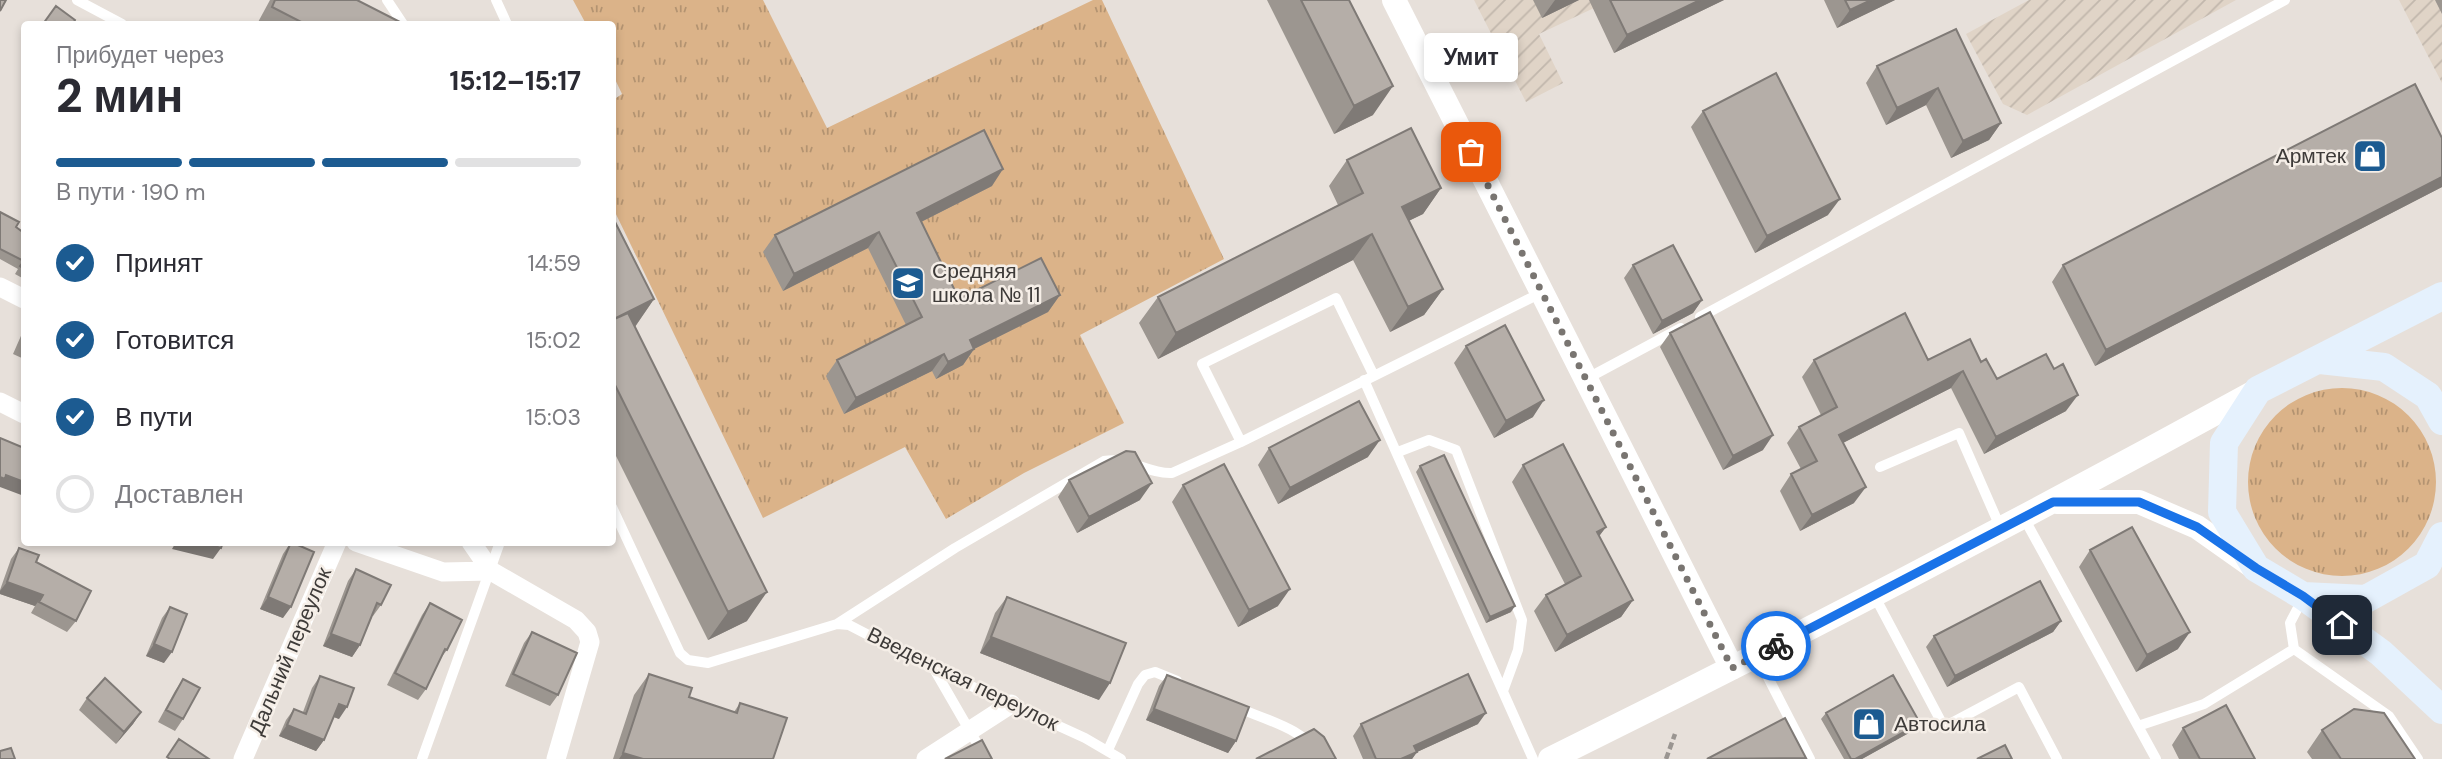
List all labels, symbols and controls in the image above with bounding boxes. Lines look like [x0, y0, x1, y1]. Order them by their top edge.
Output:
callout: Умит [1424, 33, 1518, 82]
text: Прибудет через [56, 40, 224, 70]
text: Умит [1443, 42, 1499, 72]
text: 15:12–15:17 [450, 64, 581, 98]
text: 2 мин [56, 66, 183, 126]
pin [1441, 122, 1501, 182]
icon: bag [1452, 133, 1490, 171]
shop icon: Армтек [2351, 137, 2389, 175]
place label: Армтек [2276, 142, 2347, 170]
text: В пути · 190 m [56, 177, 206, 207]
icon: check [56, 244, 94, 282]
text: Принят [115, 246, 203, 280]
text: 14:59 [527, 248, 581, 278]
place label: Средняя школа № 11 [932, 257, 1040, 309]
school or university icon: Средняя школа № 11 [889, 264, 927, 302]
icon: check [56, 321, 94, 359]
text: Готовится [115, 323, 234, 357]
text: 15:02 [526, 325, 581, 355]
icon: check [56, 398, 94, 436]
text: В пути [115, 400, 193, 434]
text: 15:03 [526, 402, 581, 432]
text: Доставлен [115, 477, 244, 511]
street label: Дальний переулок [242, 562, 338, 739]
pin [2312, 595, 2372, 655]
icon: home [2323, 606, 2361, 644]
courier [1741, 611, 1811, 681]
street label: Введенская переулок [862, 620, 1064, 738]
icon: bike [1757, 627, 1795, 665]
shop icon: Автосила [1850, 705, 1888, 743]
place label: Автосила [1894, 710, 1986, 738]

